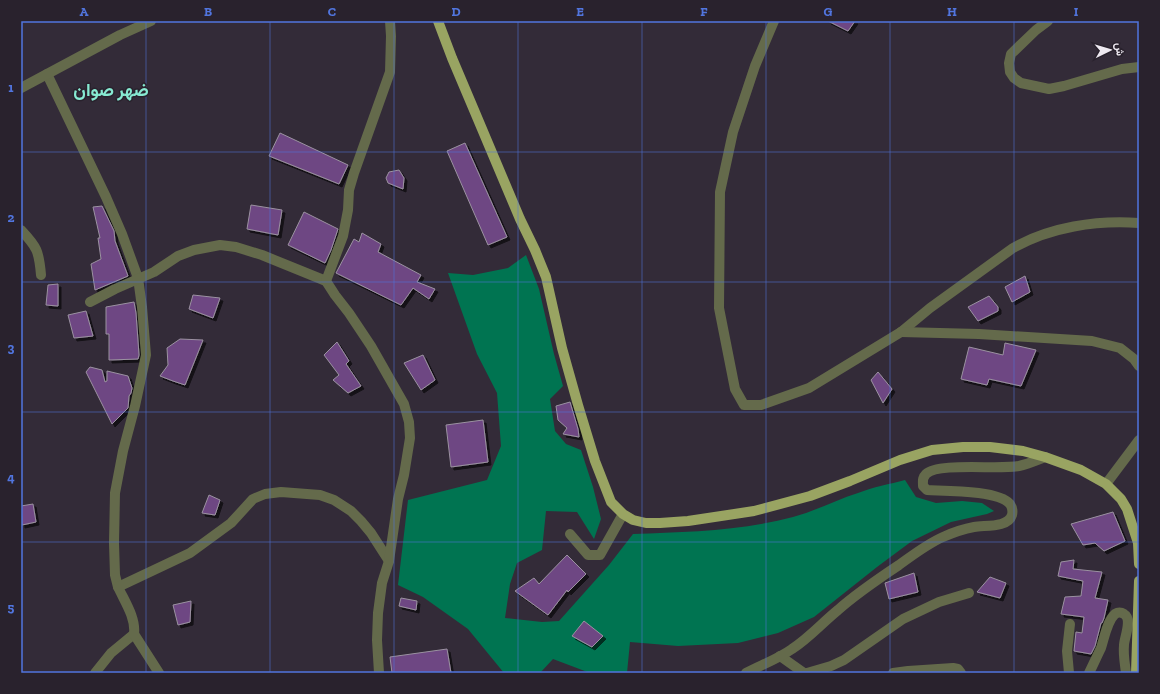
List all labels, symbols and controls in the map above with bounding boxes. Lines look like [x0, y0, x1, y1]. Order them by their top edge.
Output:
text: A [80, 4, 89, 19]
text: B [204, 4, 212, 19]
text: C [328, 4, 336, 19]
text: D [451, 4, 461, 19]
text: E [576, 4, 584, 19]
text: F [700, 4, 708, 19]
text: G [824, 4, 833, 19]
text: H [947, 4, 957, 19]
text: I [1074, 4, 1079, 19]
north arrow [1090, 30, 1130, 70]
text: ش [1112, 42, 1127, 56]
district label: ضهر صوان [73, 79, 149, 101]
text: 1 [8, 80, 14, 95]
text: 2 [8, 210, 15, 225]
text: 3 [8, 340, 15, 355]
text: 4 [7, 470, 15, 485]
text: 5 [8, 600, 15, 615]

